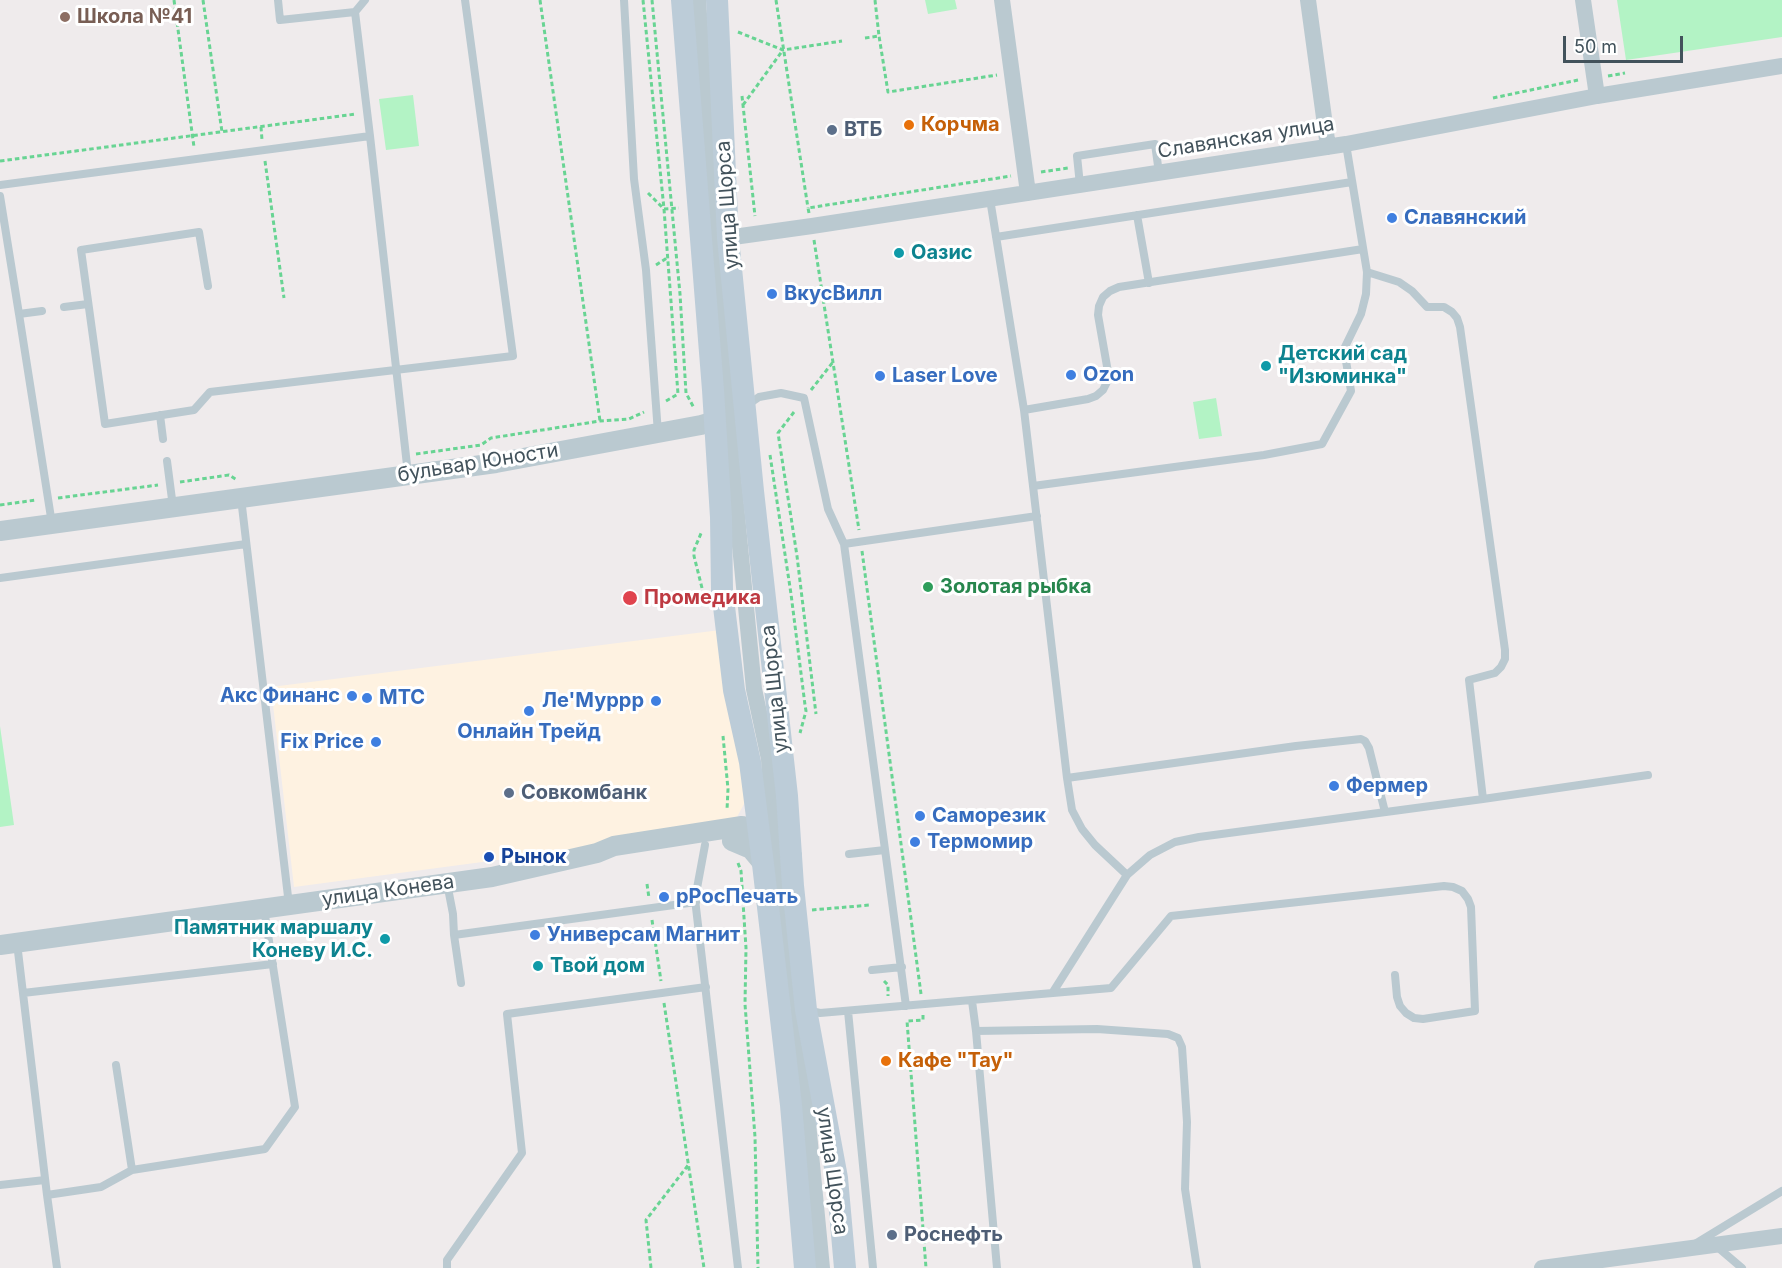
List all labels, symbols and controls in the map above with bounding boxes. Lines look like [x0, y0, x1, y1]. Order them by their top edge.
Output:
place label: Школа №41 [77, 5, 192, 29]
marker: Школа №41 [58, 10, 72, 24]
scale bar [1566, 24, 1686, 62]
text: 50 m [1574, 36, 1617, 57]
street label: Славянская улица [1156, 112, 1336, 164]
place label: Корчма [921, 113, 1000, 137]
place label: ВТБ [844, 118, 882, 142]
marker: Корчма [902, 118, 916, 132]
marker: ВТБ [825, 123, 839, 137]
street label: улица Щорса [712, 140, 744, 270]
place label: Славянский [1404, 206, 1526, 230]
marker: Славянский [1385, 211, 1399, 225]
place label: Оазис [911, 241, 973, 265]
marker: Оазис [892, 246, 906, 260]
place label: ВкусВилл [784, 282, 882, 306]
marker: ВкусВилл [765, 287, 779, 301]
place label: Детский сад "Изюминка" [1278, 342, 1407, 389]
marker: Детский сад "Изюминка" [1259, 359, 1273, 373]
place label: Ozon [1083, 363, 1134, 387]
place label: Laser Love [892, 364, 998, 388]
marker: Ozon [1064, 368, 1078, 382]
marker: Laser Love [873, 369, 887, 383]
street label: бульвар Юности [396, 438, 560, 488]
place label: Золотая рыбка [940, 575, 1092, 599]
marker: Золотая рыбка [921, 580, 935, 594]
place label: Промедика [644, 586, 761, 610]
marker: Промедика [621, 589, 639, 607]
street label: улица Щорса [756, 624, 794, 754]
place label: Акс Финанс [220, 684, 340, 708]
place label: МТС [379, 686, 425, 710]
marker: Акс Финанс [345, 689, 359, 703]
place label: Ле'Муррр [542, 689, 644, 713]
marker: МТС [360, 691, 374, 705]
marker: Ле'Муррр [649, 694, 663, 708]
marker: Онлайн Трейд [522, 704, 536, 718]
place label: Онлайн Трейд [457, 720, 601, 744]
place label: Fix Price [280, 730, 364, 754]
marker: Fix Price [369, 735, 383, 749]
place label: Фермер [1346, 774, 1428, 798]
marker: Фермер [1327, 779, 1341, 793]
place label: Совкомбанк [521, 781, 647, 805]
marker: Совкомбанк [502, 786, 516, 800]
place label: Саморезик [932, 804, 1046, 828]
marker: Саморезик [913, 809, 927, 823]
place label: Термомир [927, 830, 1033, 854]
marker: Термомир [908, 835, 922, 849]
place label: Рынок [501, 845, 566, 869]
marker: Рынок [482, 850, 496, 864]
street label: улица Конева [320, 870, 456, 912]
place label: рРосПечать [676, 885, 798, 909]
marker: рРосПечать [657, 890, 671, 904]
place label: Памятник маршалу Коневу И.С. [174, 916, 373, 963]
place label: Универсам Магнит [547, 923, 740, 947]
marker: Универсам Магнит [528, 928, 542, 942]
marker: Памятник маршалу Коневу И.С. [378, 932, 392, 946]
place label: Твой дом [550, 954, 645, 978]
marker: Твой дом [531, 959, 545, 973]
place label: Кафе "Тау" [898, 1049, 1014, 1073]
marker: Кафе "Тау" [879, 1054, 893, 1068]
street label: улица Щорса [811, 1105, 853, 1237]
place label: Роснефть [904, 1223, 1003, 1247]
marker: Роснефть [885, 1228, 899, 1242]

